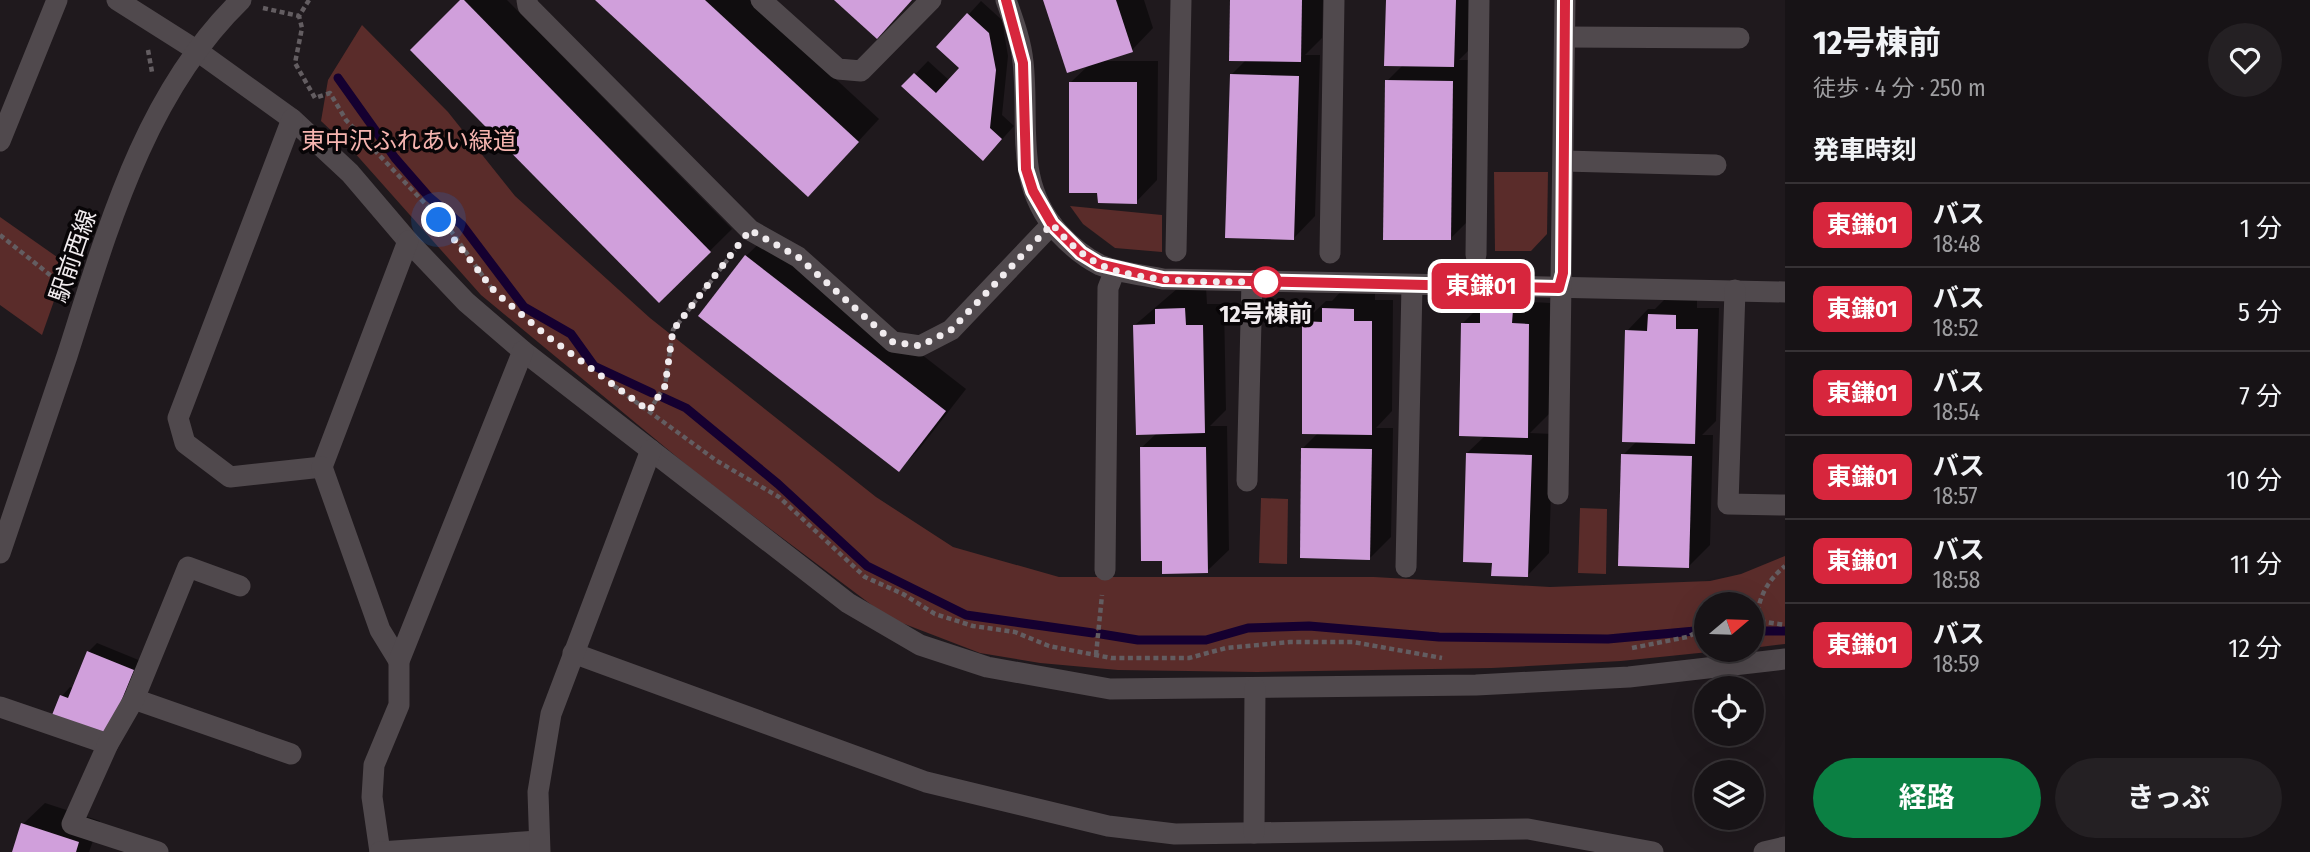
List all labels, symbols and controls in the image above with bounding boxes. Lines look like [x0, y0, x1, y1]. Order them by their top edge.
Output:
text: 12号棟前 [1813, 23, 1941, 63]
button: heart [2208, 23, 2282, 97]
text: 徒歩 · 4 分 · 250 m [1813, 74, 1986, 102]
park label: 東中沢ふれあい緑道 [301, 127, 517, 155]
text: 発車時刻 [1813, 135, 1917, 166]
text: バス [1933, 199, 1985, 230]
your location [421, 202, 456, 237]
street label: 駅前西線 [44, 206, 102, 306]
text: 東鎌01 [1827, 211, 1898, 239]
text: 1 分 [2240, 213, 2282, 244]
text: 18:48 [1933, 230, 1981, 258]
line badge: 東鎌01 [1432, 263, 1530, 309]
marker: 12号棟前 [1251, 267, 1281, 297]
text: 東鎌01 [1446, 272, 1516, 300]
text: バス [1933, 283, 1985, 314]
text: 東鎌01 [1827, 295, 1898, 323]
text: 5 分 [2238, 297, 2282, 328]
place label: 12号棟前 [1219, 300, 1313, 328]
text: 18:52 [1933, 314, 1979, 342]
text: バス [1933, 367, 1985, 398]
text: 東鎌01 [1827, 379, 1898, 407]
text: 7 分 [2239, 381, 2282, 412]
text: 18:54 [1933, 398, 1980, 426]
text: バス [1933, 451, 1985, 482]
text: 東鎌01 [1827, 463, 1898, 491]
text: 10 分 [2226, 465, 2282, 496]
text: 18:57 [1933, 482, 1978, 510]
text: バス [1933, 535, 1985, 566]
text: 東鎌01 [1827, 547, 1898, 575]
text: 11 分 [2230, 549, 2282, 580]
text: 18:58 [1933, 566, 1980, 594]
north arrow [1694, 592, 1764, 662]
map controls [1694, 592, 1764, 830]
text: バス [1933, 619, 1985, 650]
text: 東鎌01 [1827, 631, 1898, 659]
text: 12 分 [2228, 633, 2282, 664]
text: 18:59 [1933, 650, 1980, 678]
button: locate [1694, 676, 1764, 746]
button: 経路 [1813, 758, 2041, 838]
button: きっぷ [2055, 758, 2282, 838]
button: layers [1694, 760, 1764, 830]

